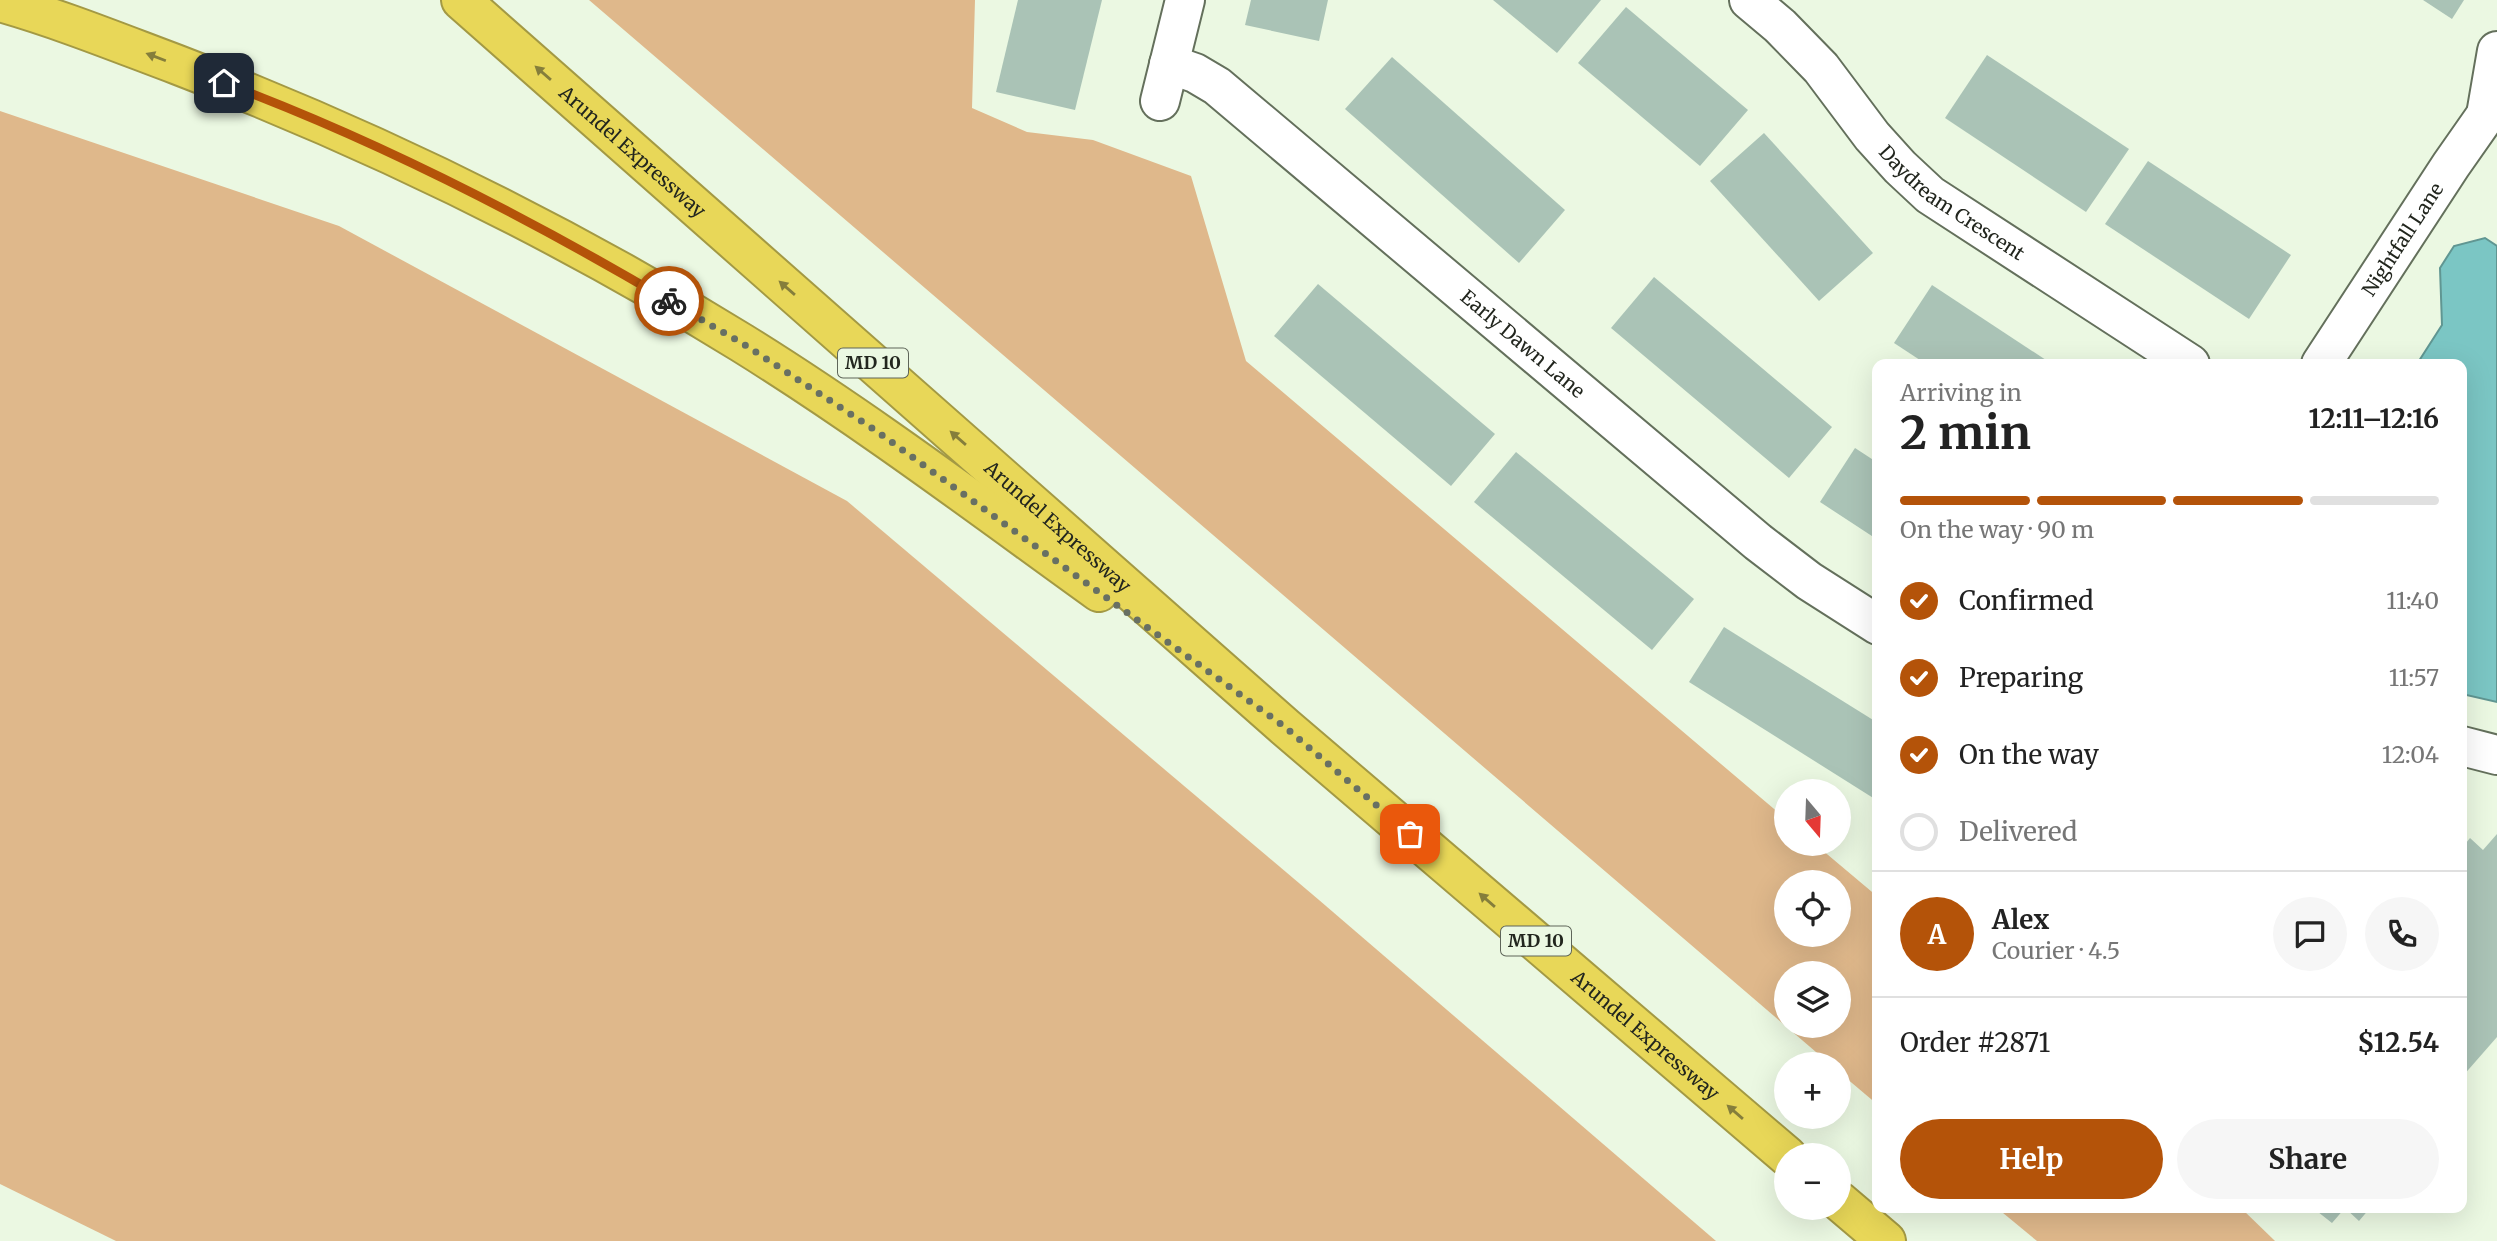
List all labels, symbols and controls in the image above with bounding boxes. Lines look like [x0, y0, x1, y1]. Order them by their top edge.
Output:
one-way arrow [146, 51, 167, 62]
pin [194, 53, 254, 113]
icon: home [205, 64, 243, 102]
one-way arrow [534, 65, 552, 81]
street label: Arundel Expressway [554, 80, 711, 223]
street label: Daydream Crescent [1874, 140, 2030, 266]
street label: Nightfall Lane [2357, 178, 2448, 301]
courier [634, 266, 704, 336]
one-way arrow [778, 280, 796, 296]
icon: bike [650, 282, 688, 320]
street label: Early Dawn Lane [1456, 285, 1590, 403]
road number: MD 10 [838, 348, 908, 377]
text: Arriving in [1900, 378, 2022, 407]
text: 12:11–12:16 [2309, 402, 2439, 435]
text: 2 min [1900, 404, 2031, 462]
one-way arrow [950, 431, 967, 447]
street label: Arundel Expressway [979, 455, 1136, 598]
text: On the way · 90 m [1900, 515, 2094, 544]
icon: check [1900, 582, 1938, 620]
text: Confirmed [1959, 584, 2094, 617]
text: 11:40 [2386, 586, 2439, 615]
icon: check [1900, 659, 1938, 697]
text: Preparing [1959, 661, 2083, 694]
text: 11:57 [2389, 663, 2439, 692]
icon: check [1900, 736, 1938, 774]
text: On the way [1959, 738, 2099, 771]
text: 12:04 [2382, 740, 2439, 769]
north arrow [1774, 779, 1852, 856]
map controls [1774, 779, 1851, 1220]
pin [1380, 804, 1440, 864]
icon: bag [1391, 815, 1429, 853]
text: Delivered [1959, 815, 2078, 848]
button: locate [1774, 870, 1851, 947]
one-way arrow [1479, 893, 1496, 908]
button: chat [2273, 897, 2347, 971]
button: phone [2365, 897, 2439, 971]
text: Alex [1992, 903, 2049, 936]
text: A [1928, 918, 1946, 951]
road number: MD 10 [1501, 926, 1571, 956]
text: Courier · 4.5 [1992, 936, 2120, 965]
button: layers [1774, 961, 1851, 1038]
street label: Arundel Expressway [1566, 964, 1724, 1105]
text: Order #2871 [1900, 1026, 2050, 1059]
text: $12.54 [2357, 1026, 2439, 1059]
button: + [1774, 1052, 1851, 1129]
one-way arrow [1726, 1104, 1744, 1120]
button: Help [1900, 1119, 2163, 1199]
button: Share [2177, 1119, 2439, 1199]
button: − [1774, 1143, 1851, 1220]

